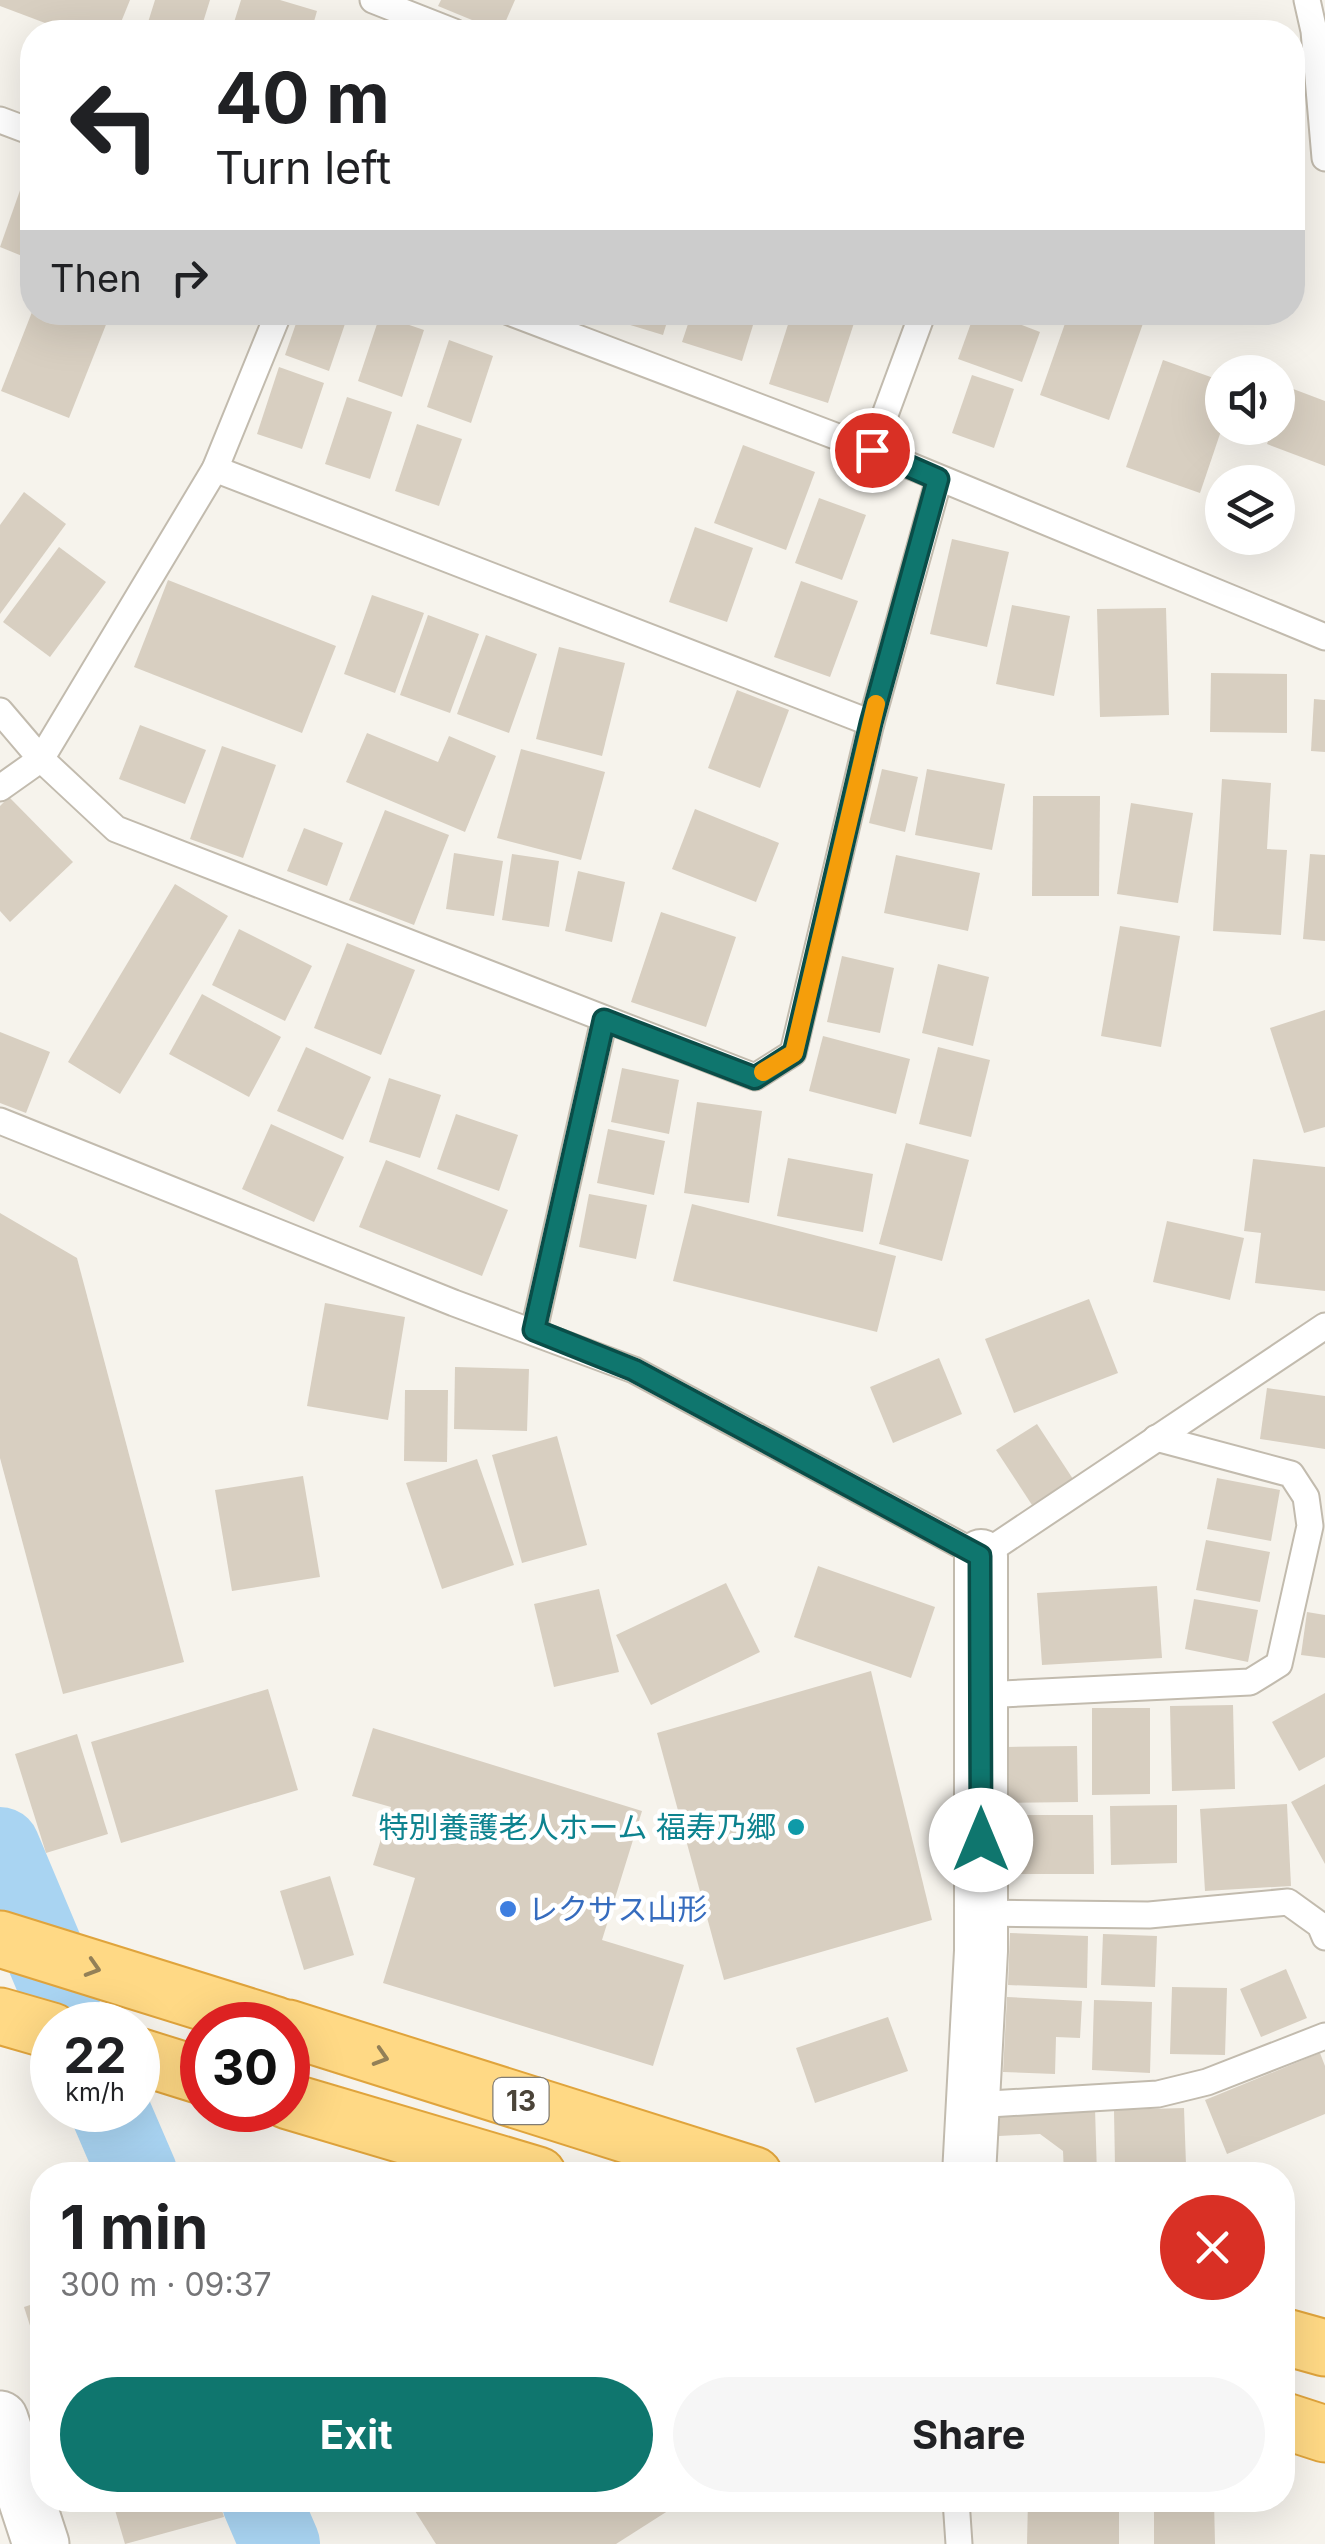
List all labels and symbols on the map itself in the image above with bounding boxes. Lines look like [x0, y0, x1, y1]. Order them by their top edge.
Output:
pin [830, 408, 915, 493]
position arrow [929, 1788, 1033, 1892]
place label: 特別養護老人ホーム 福寿乃郷 [378, 1809, 776, 1845]
marker: 特別養護老人ホーム 福寿乃郷 [785, 1816, 807, 1838]
place label: レクサス山形 [528, 1891, 707, 1927]
marker: レクサス山形 [497, 1898, 519, 1920]
one-way arrow [84, 1956, 101, 1977]
speed limit sign: 30 [180, 2002, 310, 2132]
one-way arrow [371, 2046, 388, 2066]
road number: 13 [494, 2078, 548, 2124]

